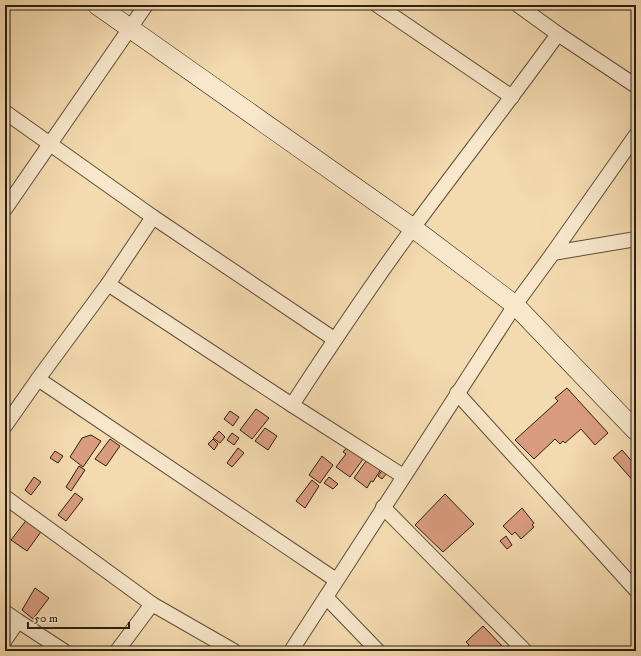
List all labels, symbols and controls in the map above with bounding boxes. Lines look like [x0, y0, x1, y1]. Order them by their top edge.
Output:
scale bar [28, 604, 129, 630]
text: 50 m [34, 611, 58, 626]

